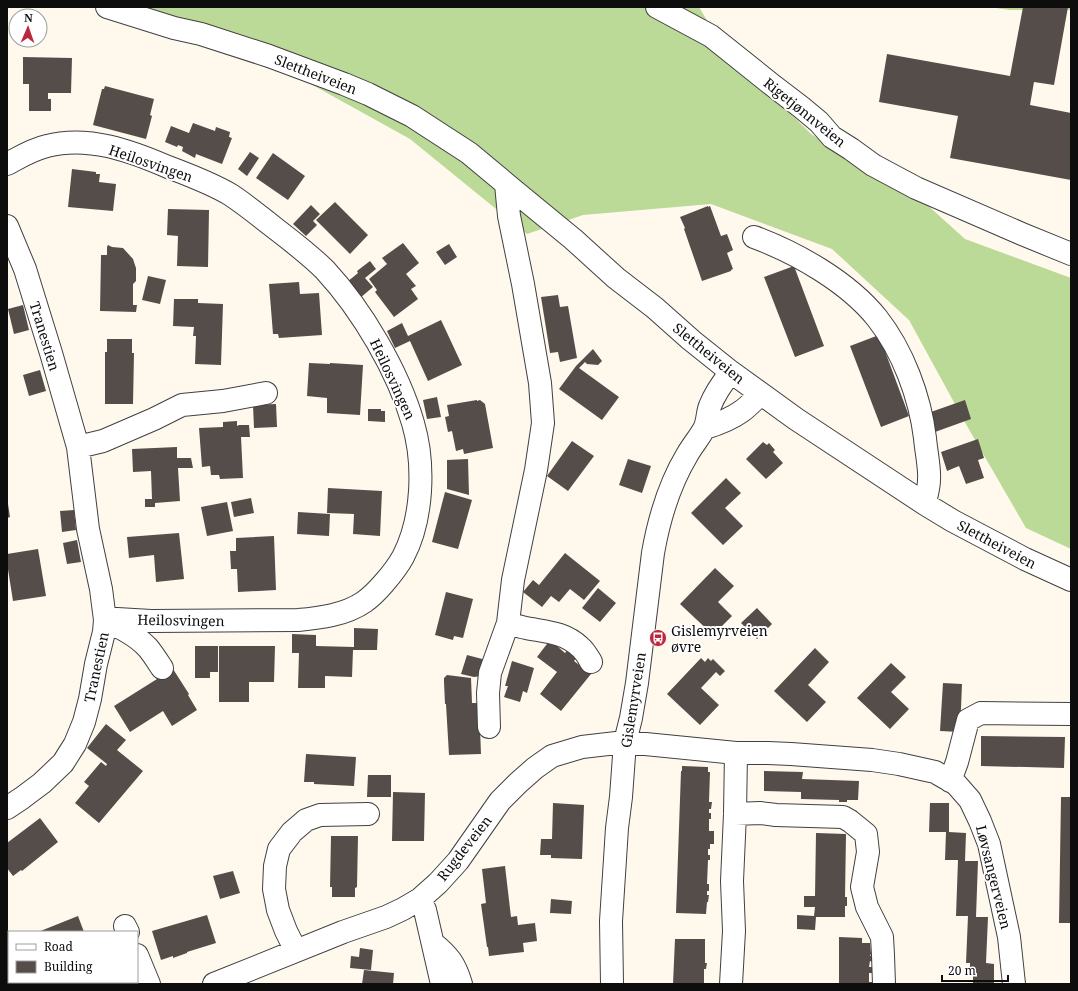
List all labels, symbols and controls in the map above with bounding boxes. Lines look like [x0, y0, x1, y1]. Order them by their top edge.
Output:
north arrow [8, 8, 48, 48]
text: N [24, 10, 33, 25]
street label: Slettheiveien [272, 50, 360, 98]
street label: Rigetjønnveien [760, 73, 850, 151]
street label: Heilosvingen [107, 140, 195, 186]
street label: Tranestien [25, 299, 65, 373]
street label: Slettheiveien [669, 318, 749, 388]
street label: Heilosvingen [366, 335, 420, 423]
street label: Slettheiveien [954, 515, 1040, 573]
street label: Heilosvingen [137, 610, 225, 630]
place label: Gislemyrveien øvre [671, 621, 768, 656]
bus stop icon: Gislemyrveien øvre [648, 628, 668, 648]
street label: Tranestien [79, 630, 113, 704]
street label: Gislemyrveien [616, 651, 650, 749]
street label: Rugdeveien [432, 811, 496, 885]
street label: Løvsangerveien [972, 823, 1016, 931]
legend [8, 931, 138, 983]
text: Road [44, 938, 74, 955]
scale bar [942, 957, 1008, 983]
text: Building [44, 958, 93, 975]
text: 20 m [948, 962, 976, 979]

